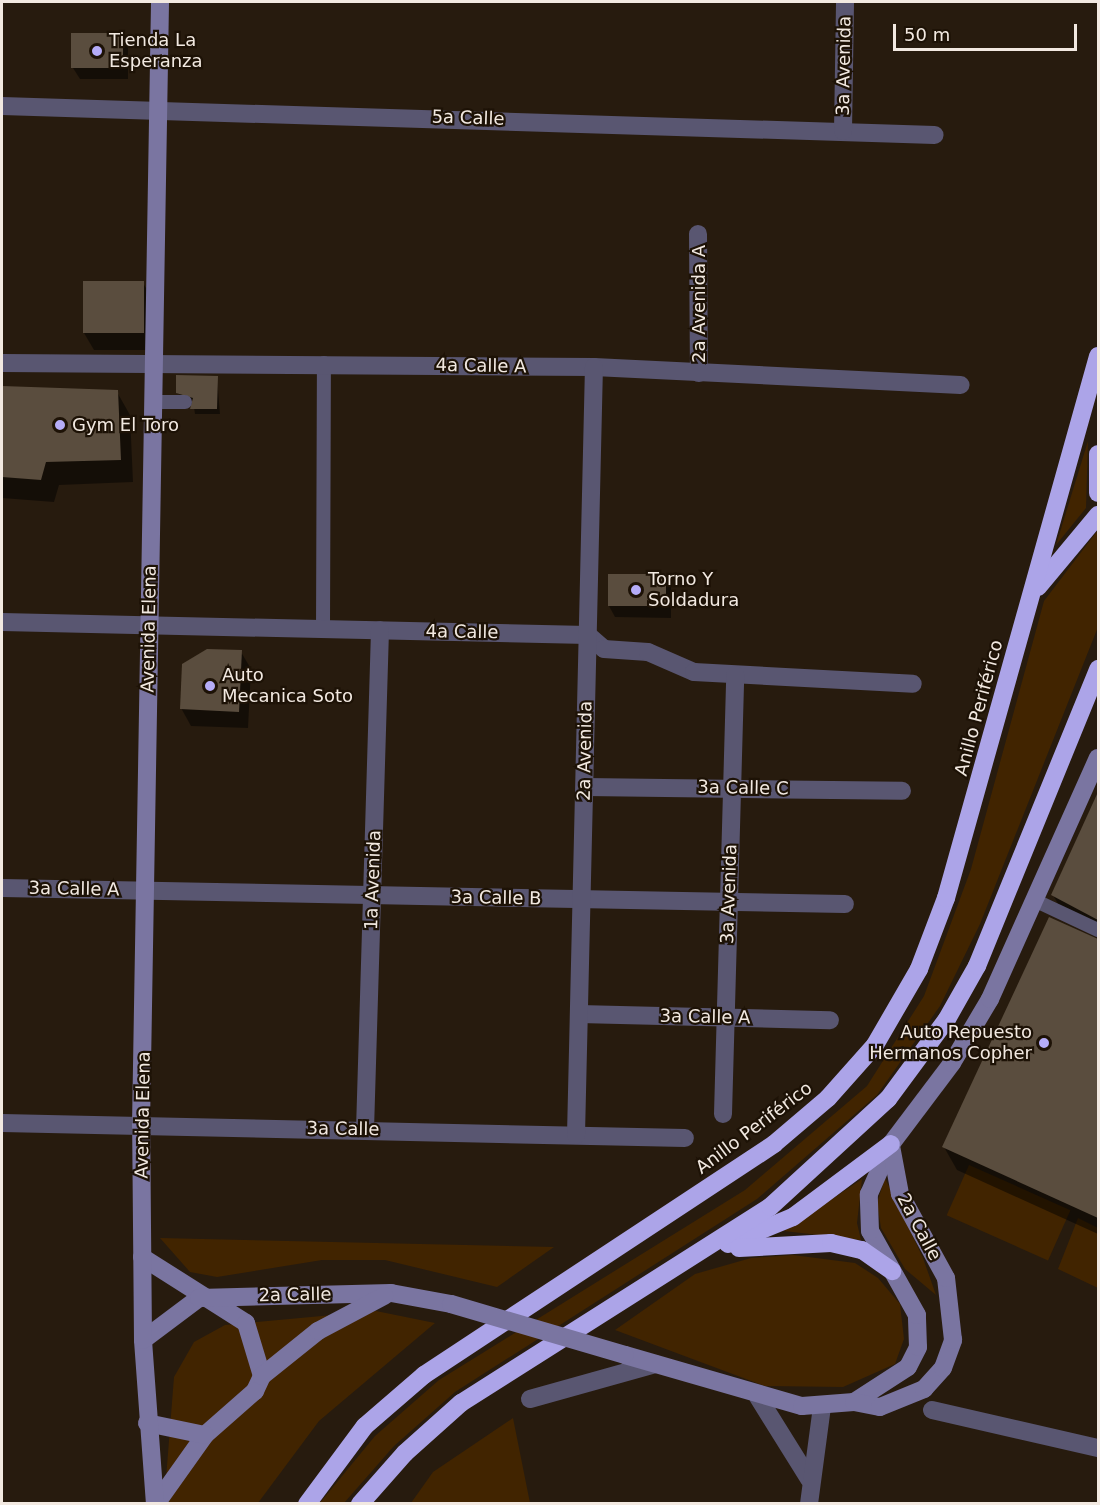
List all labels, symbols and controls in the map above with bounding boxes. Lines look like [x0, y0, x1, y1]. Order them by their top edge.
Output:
scale bar [896, 12, 1080, 50]
street label: 3a Avenida [832, 16, 856, 116]
text: 50 m [904, 24, 950, 45]
place label: Tienda La Esperanza [109, 30, 203, 72]
marker: Tienda La Esperanza [90, 44, 104, 58]
street label: 5a Calle [431, 106, 505, 130]
street label: 2a Avenida A [688, 245, 710, 363]
street label: 4a Calle A [435, 354, 527, 378]
place label: Gym El Toro [72, 414, 179, 436]
marker: Gym El Toro [53, 418, 67, 432]
street label: Avenida Elena [137, 565, 161, 693]
place label: Torno Y Soldadura [648, 569, 739, 612]
marker: Torno Y Soldadura [629, 583, 643, 597]
street label: 4a Calle [425, 621, 499, 643]
street label: Anillo Periférico [950, 638, 1008, 778]
place label: Auto Mecanica Soto [222, 665, 353, 708]
marker: Auto Mecanica Soto [203, 679, 217, 693]
street label: 2a Avenida [573, 701, 597, 801]
street label: 3a Calle C [697, 776, 789, 800]
street label: 1a Avenida [360, 830, 386, 930]
street label: 3a Avenida [716, 844, 742, 944]
street label: 3a Calle A [28, 877, 120, 901]
street label: 3a Calle B [450, 886, 542, 910]
street label: 3a Calle A [659, 1005, 751, 1029]
place label: Auto Repuesto Hermanos Copher [869, 1022, 1032, 1064]
marker: Auto Repuesto Hermanos Copher [1037, 1036, 1051, 1050]
street label: Avenida Elena [131, 1051, 155, 1179]
street label: Anillo Periférico [692, 1077, 816, 1179]
street label: 3a Calle [306, 1118, 380, 1140]
street label: 2a Calle [892, 1190, 946, 1264]
street label: 2a Calle [258, 1284, 332, 1306]

